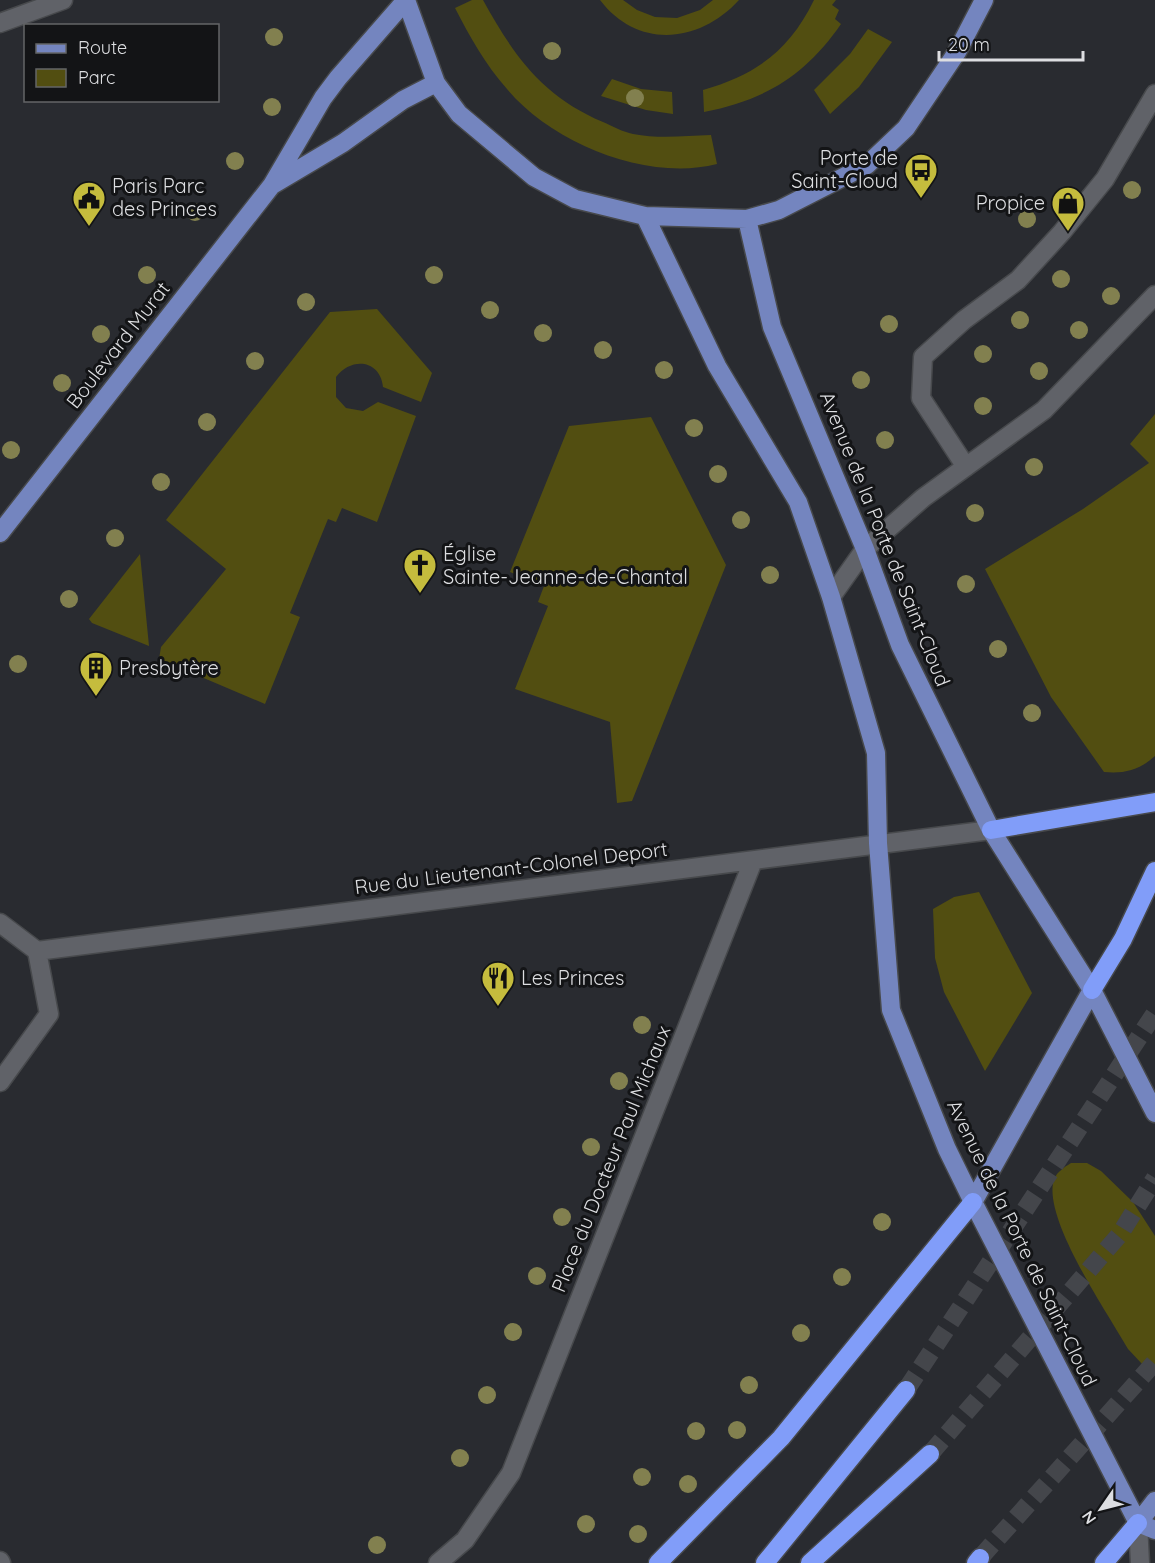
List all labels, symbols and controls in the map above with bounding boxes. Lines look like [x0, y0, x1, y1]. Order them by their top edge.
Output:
legend [24, 24, 219, 102]
scale bar [939, 24, 1083, 62]
text: 20 m [948, 33, 990, 56]
text: Route [78, 36, 127, 59]
text: Parc [78, 66, 115, 89]
place label: Porte de Saint-Cloud [791, 145, 898, 193]
bus stop icon: Porte de Saint-Cloud [903, 152, 939, 199]
place label: Paris Parc des Princes [112, 173, 217, 221]
public building icon: Paris Parc des Princes [71, 180, 107, 227]
shop icon: Propice [1050, 185, 1086, 232]
place label: Propice [976, 190, 1045, 215]
street label: Boulevard Murat [60, 276, 175, 413]
street label: Avenue de la Porte de Saint-Cloud [815, 388, 956, 690]
place label: Église Sainte-Jeanne-de-Chantal [443, 541, 688, 589]
church icon: Église Sainte-Jeanne-de-Chantal [402, 547, 438, 594]
building icon: Presbytère [78, 650, 114, 697]
place label: Presbytère [119, 655, 219, 680]
street label: Rue du Lieutenant-Colonel Deport [353, 836, 669, 899]
restaurant icon: Les Princes [480, 960, 516, 1007]
place label: Les Princes [521, 965, 624, 990]
street label: Place du Docteur Paul Michaux [546, 1022, 676, 1296]
street label: Avenue de la Porte de Saint-Cloud [942, 1095, 1103, 1390]
north arrow [1071, 1479, 1131, 1539]
text: N [1077, 1507, 1100, 1528]

